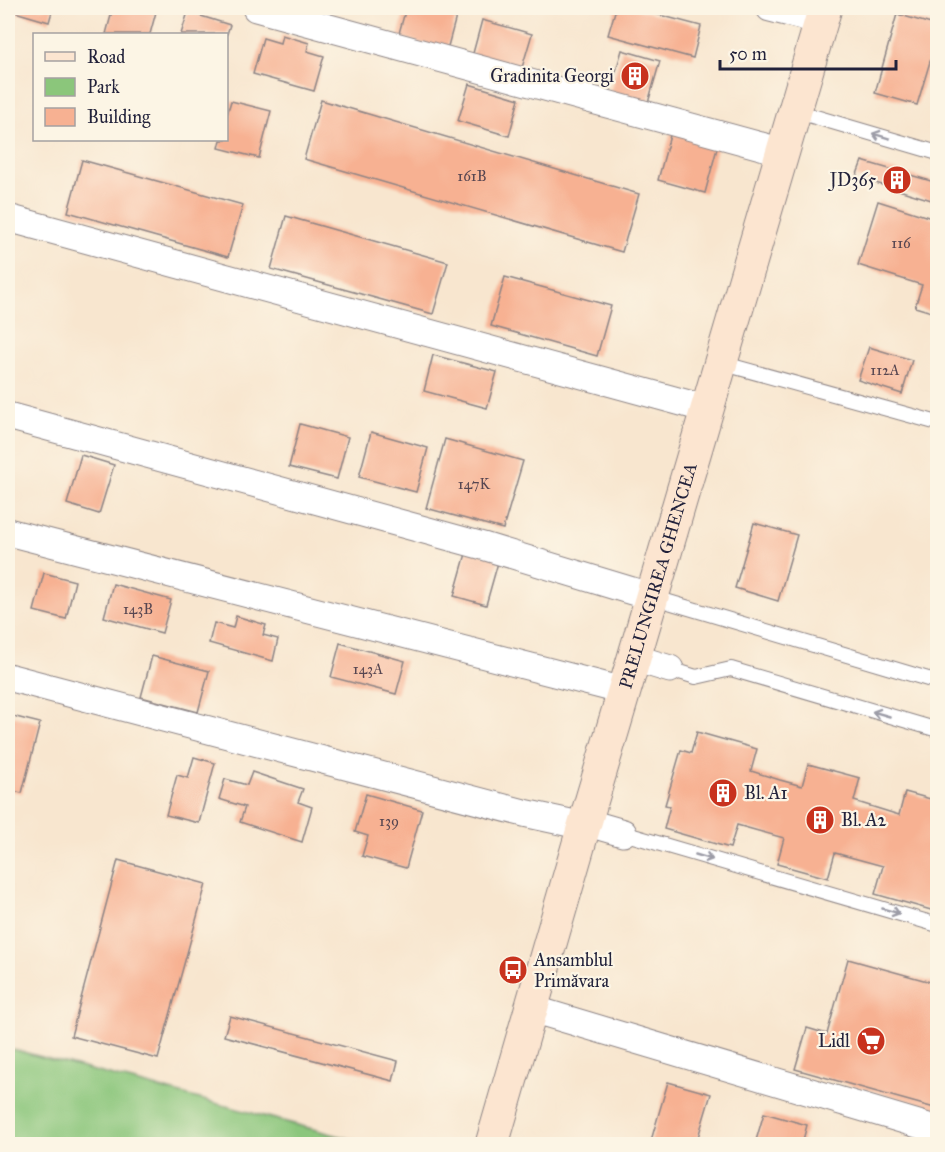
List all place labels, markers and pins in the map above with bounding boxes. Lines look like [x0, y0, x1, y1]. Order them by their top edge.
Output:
building icon: Gradinita Georgi [619, 60, 651, 92]
place label: Gradinita Georgi [490, 65, 614, 88]
building icon: JD365 [881, 164, 913, 196]
place label: JD365 [828, 169, 877, 192]
building icon: Bl. A1 [707, 777, 739, 809]
place label: Bl. A1 [744, 782, 788, 804]
building icon: Bl. A2 [804, 804, 836, 836]
place label: Bl. A2 [841, 809, 887, 831]
place label: Ansamblul Primăvara [533, 949, 613, 992]
bus stop icon: Ansamblul Primăvara [497, 954, 529, 986]
supermarket icon: Lidl [855, 1025, 887, 1057]
place label: Lidl [818, 1030, 850, 1052]

